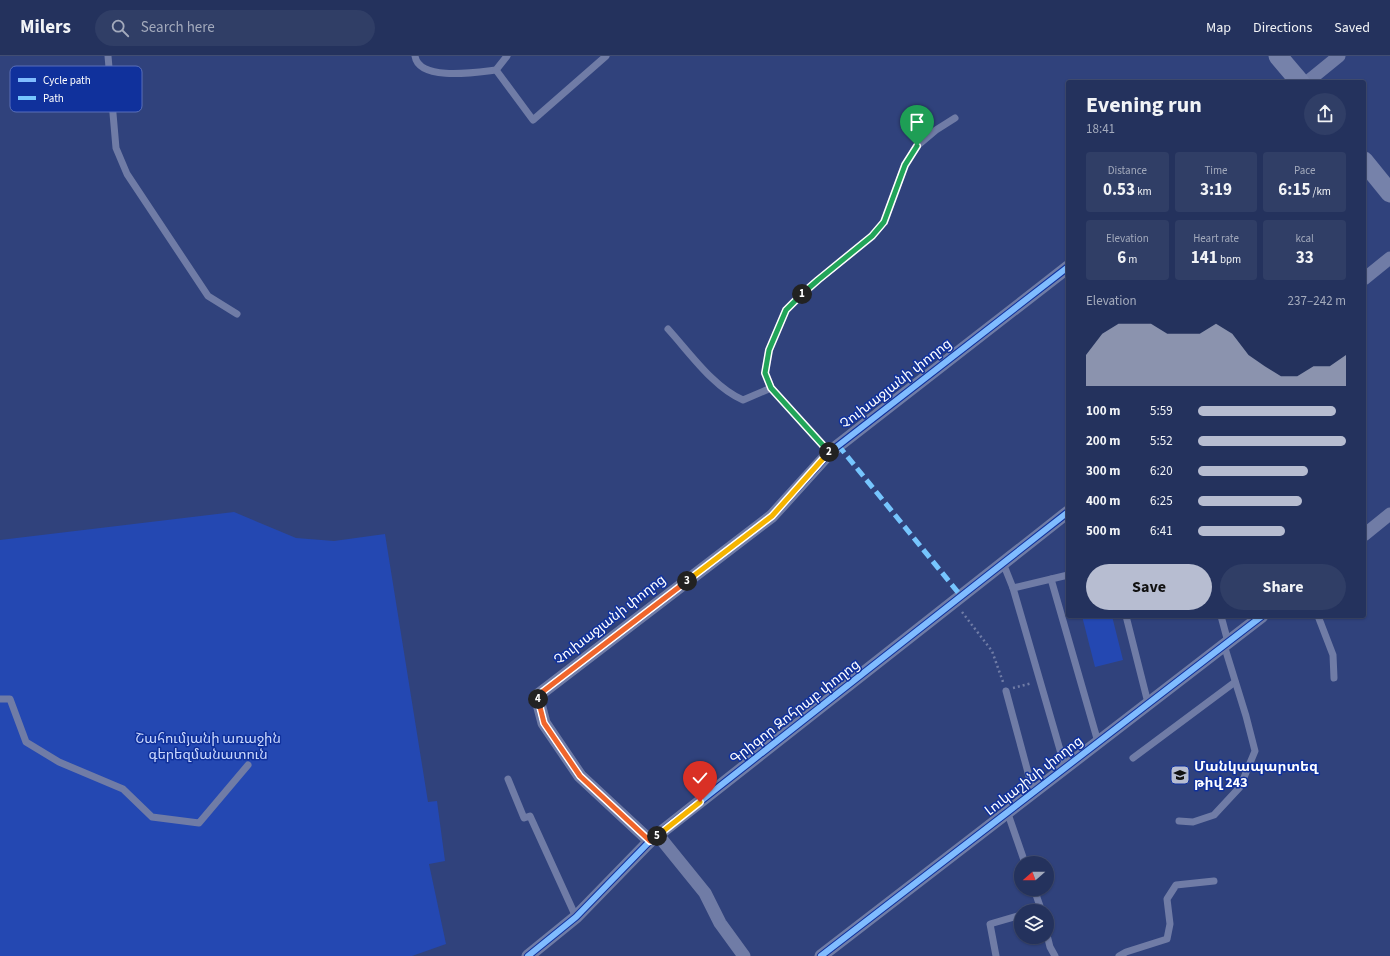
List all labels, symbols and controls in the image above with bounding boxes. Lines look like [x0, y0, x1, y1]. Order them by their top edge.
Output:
search box [95, 10, 375, 46]
text: Milers [20, 14, 71, 41]
icon: search [109, 17, 131, 39]
text: Search here [141, 17, 215, 38]
text: Map [1206, 18, 1231, 38]
text: Directions [1253, 18, 1312, 38]
text: Saved [1334, 18, 1370, 38]
legend [10, 66, 142, 112]
text: Cycle path [43, 73, 91, 88]
text: Evening run [1086, 89, 1202, 121]
text: Path [43, 91, 64, 106]
button: share [1304, 93, 1346, 135]
pin [900, 105, 934, 146]
icon: arrive [906, 111, 928, 133]
text: 18:41 [1086, 120, 1115, 138]
text: Distance [1108, 163, 1147, 178]
text: Time [1204, 163, 1228, 178]
text: Pace [1294, 163, 1315, 178]
text: 0.53 [1103, 178, 1135, 202]
text: 3:19 [1200, 178, 1232, 202]
text: 6:15 [1278, 178, 1310, 202]
text: km [1135, 184, 1152, 199]
text: /km [1310, 184, 1331, 199]
text: Elevation [1106, 231, 1149, 246]
text: Heart rate [1193, 231, 1239, 246]
text: kcal [1295, 231, 1314, 246]
text: 6 [1117, 246, 1126, 270]
text: 141 [1191, 246, 1218, 270]
text: 33 [1296, 246, 1314, 270]
text: m [1126, 252, 1137, 267]
text: bpm [1218, 252, 1241, 267]
pin: 1 [792, 284, 812, 304]
text: 1 [799, 286, 805, 301]
text: Elevation [1086, 292, 1137, 310]
text: 237–242 m [1288, 292, 1346, 310]
street label: Չուխաջյանի փողոց [836, 334, 956, 434]
text: 100 m [1086, 402, 1120, 420]
text: 5:59 [1150, 402, 1173, 420]
text: 200 m [1086, 432, 1120, 450]
text: 5:52 [1150, 432, 1173, 450]
pin: 2 [819, 442, 839, 462]
text: 2 [826, 444, 832, 459]
text: 300 m [1086, 462, 1120, 480]
text: 6:20 [1150, 462, 1173, 480]
text: 400 m [1086, 492, 1120, 510]
text: 6:25 [1150, 492, 1173, 510]
text: 500 m [1086, 522, 1120, 540]
text: 6:41 [1150, 522, 1173, 540]
button: Save [1086, 564, 1212, 610]
button: Share [1220, 564, 1346, 610]
street label: Չուխաջյանի փողոց [550, 570, 670, 670]
pin: 3 [677, 571, 697, 591]
text: 3 [684, 573, 690, 588]
street label: Գրիգոր Զոհրաբ փողոց [726, 655, 864, 769]
pin: 4 [528, 689, 548, 709]
text: 4 [535, 691, 541, 706]
park label: Շահումյանի առաջին գերեզմանատուն [135, 729, 281, 765]
street label: Լուկաշինի փողոց [981, 731, 1087, 821]
place label: Մանկապարտեզ թիվ 243 [1194, 757, 1319, 793]
pin [683, 761, 717, 802]
school or university icon: Մանկապարտեզ թիվ 243 [1169, 764, 1191, 786]
icon: check [689, 767, 711, 789]
pin: 5 [647, 826, 667, 846]
text: 5 [654, 828, 660, 843]
north arrow [1014, 856, 1054, 896]
map controls [1014, 856, 1054, 944]
button: layers [1014, 904, 1054, 944]

